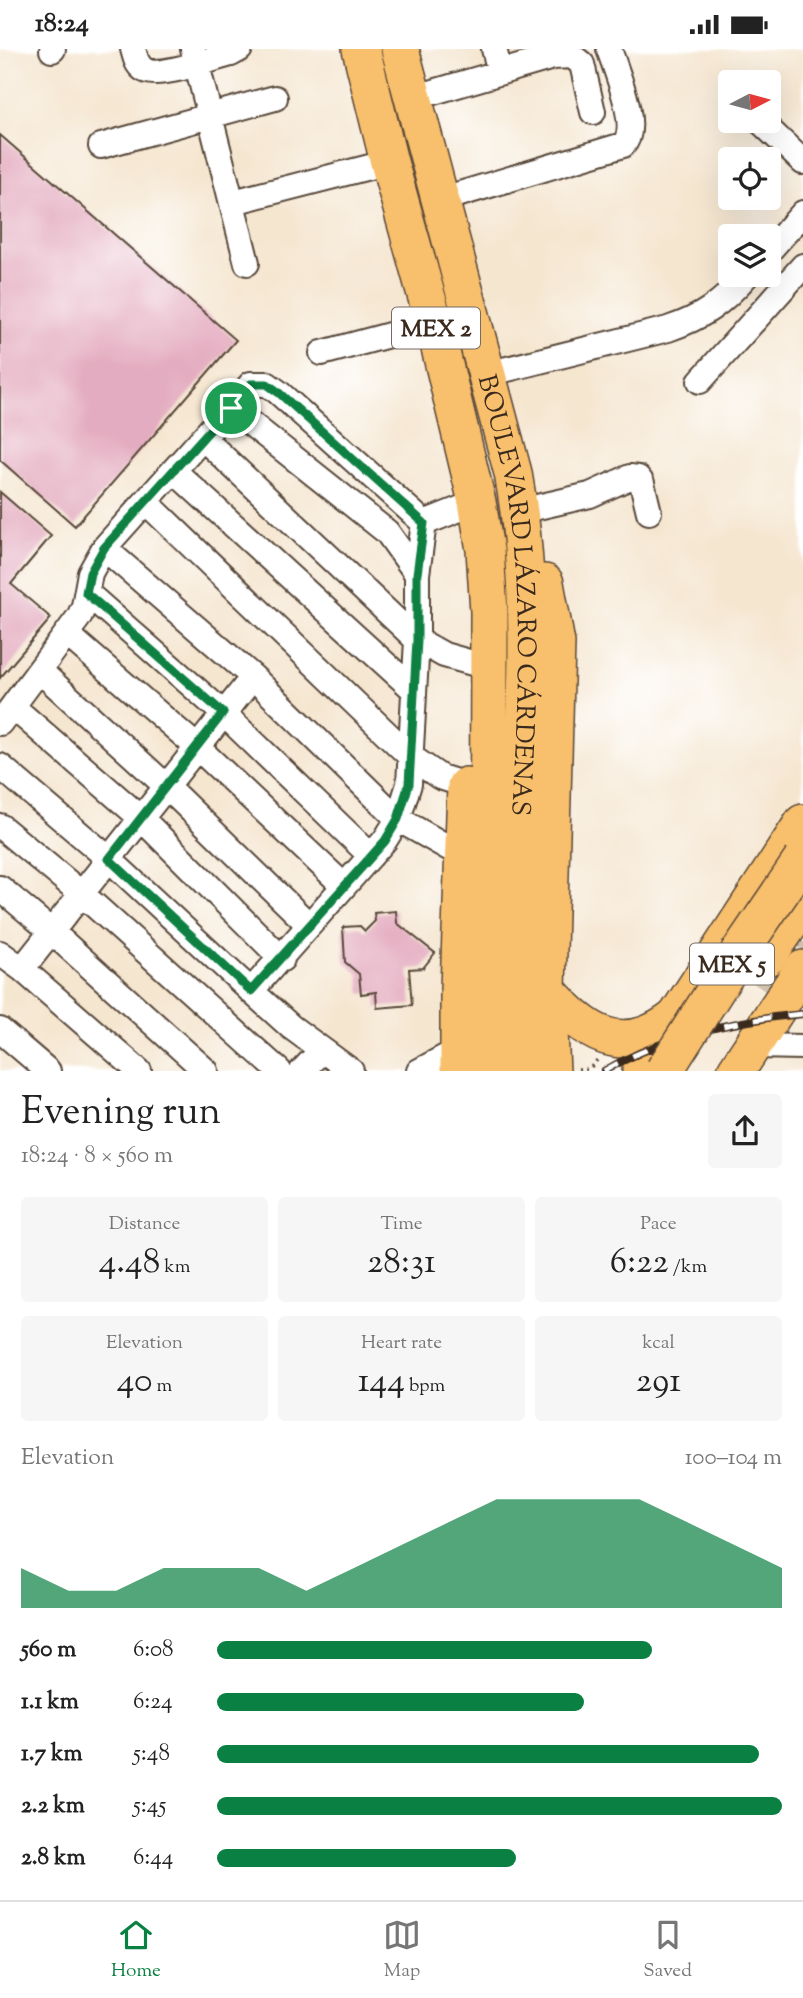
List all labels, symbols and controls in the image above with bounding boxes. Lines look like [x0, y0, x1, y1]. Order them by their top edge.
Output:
text: 18:24 [35, 6, 89, 43]
north arrow [718, 70, 780, 133]
map controls [718, 70, 781, 287]
button: locate [718, 147, 781, 210]
button: layers [718, 224, 781, 287]
road number: MEX 2 [392, 307, 480, 349]
street label: BOULEVARD LÁZARO CÁRDENAS [467, 371, 543, 817]
pin [201, 378, 261, 438]
icon: arrive [212, 389, 250, 427]
road number: MEX 5 [690, 943, 774, 985]
text: Evening run [21, 1087, 221, 1141]
button: share [708, 1094, 782, 1168]
text: 18:24 · 8 × 560 m [21, 1140, 173, 1173]
text: Distance [109, 1211, 180, 1238]
text: Time [380, 1211, 423, 1238]
text: Pace [640, 1211, 677, 1238]
text: 4.48 [99, 1238, 160, 1289]
text: 28:31 [367, 1238, 436, 1289]
text: 6:22 [610, 1238, 669, 1289]
text: km [160, 1254, 190, 1281]
text: /km [669, 1254, 707, 1281]
text: Elevation [106, 1330, 183, 1357]
text: Heart rate [361, 1330, 442, 1357]
text: kcal [642, 1330, 675, 1357]
text: 40 [117, 1357, 153, 1408]
text: 144 [358, 1357, 405, 1408]
text: 291 [636, 1357, 681, 1408]
text: m [153, 1373, 172, 1400]
text: bpm [405, 1373, 445, 1400]
text: Elevation [21, 1442, 114, 1475]
text: 100–104 m [685, 1442, 782, 1475]
text: 560 m [21, 1634, 76, 1667]
text: 6:08 [133, 1634, 174, 1667]
text: 1.1 km [21, 1686, 79, 1719]
text: 6:24 [133, 1686, 173, 1719]
text: 1.7 km [21, 1738, 83, 1771]
text: 5:48 [133, 1738, 170, 1771]
text: 2.2 km [21, 1790, 85, 1823]
text: 5:45 [133, 1790, 166, 1823]
text: 2.8 km [21, 1842, 86, 1875]
text: 6:44 [133, 1842, 173, 1875]
tab: Home [111, 1916, 161, 1985]
tab: Map [383, 1916, 421, 1985]
tab: Saved [643, 1916, 692, 1985]

